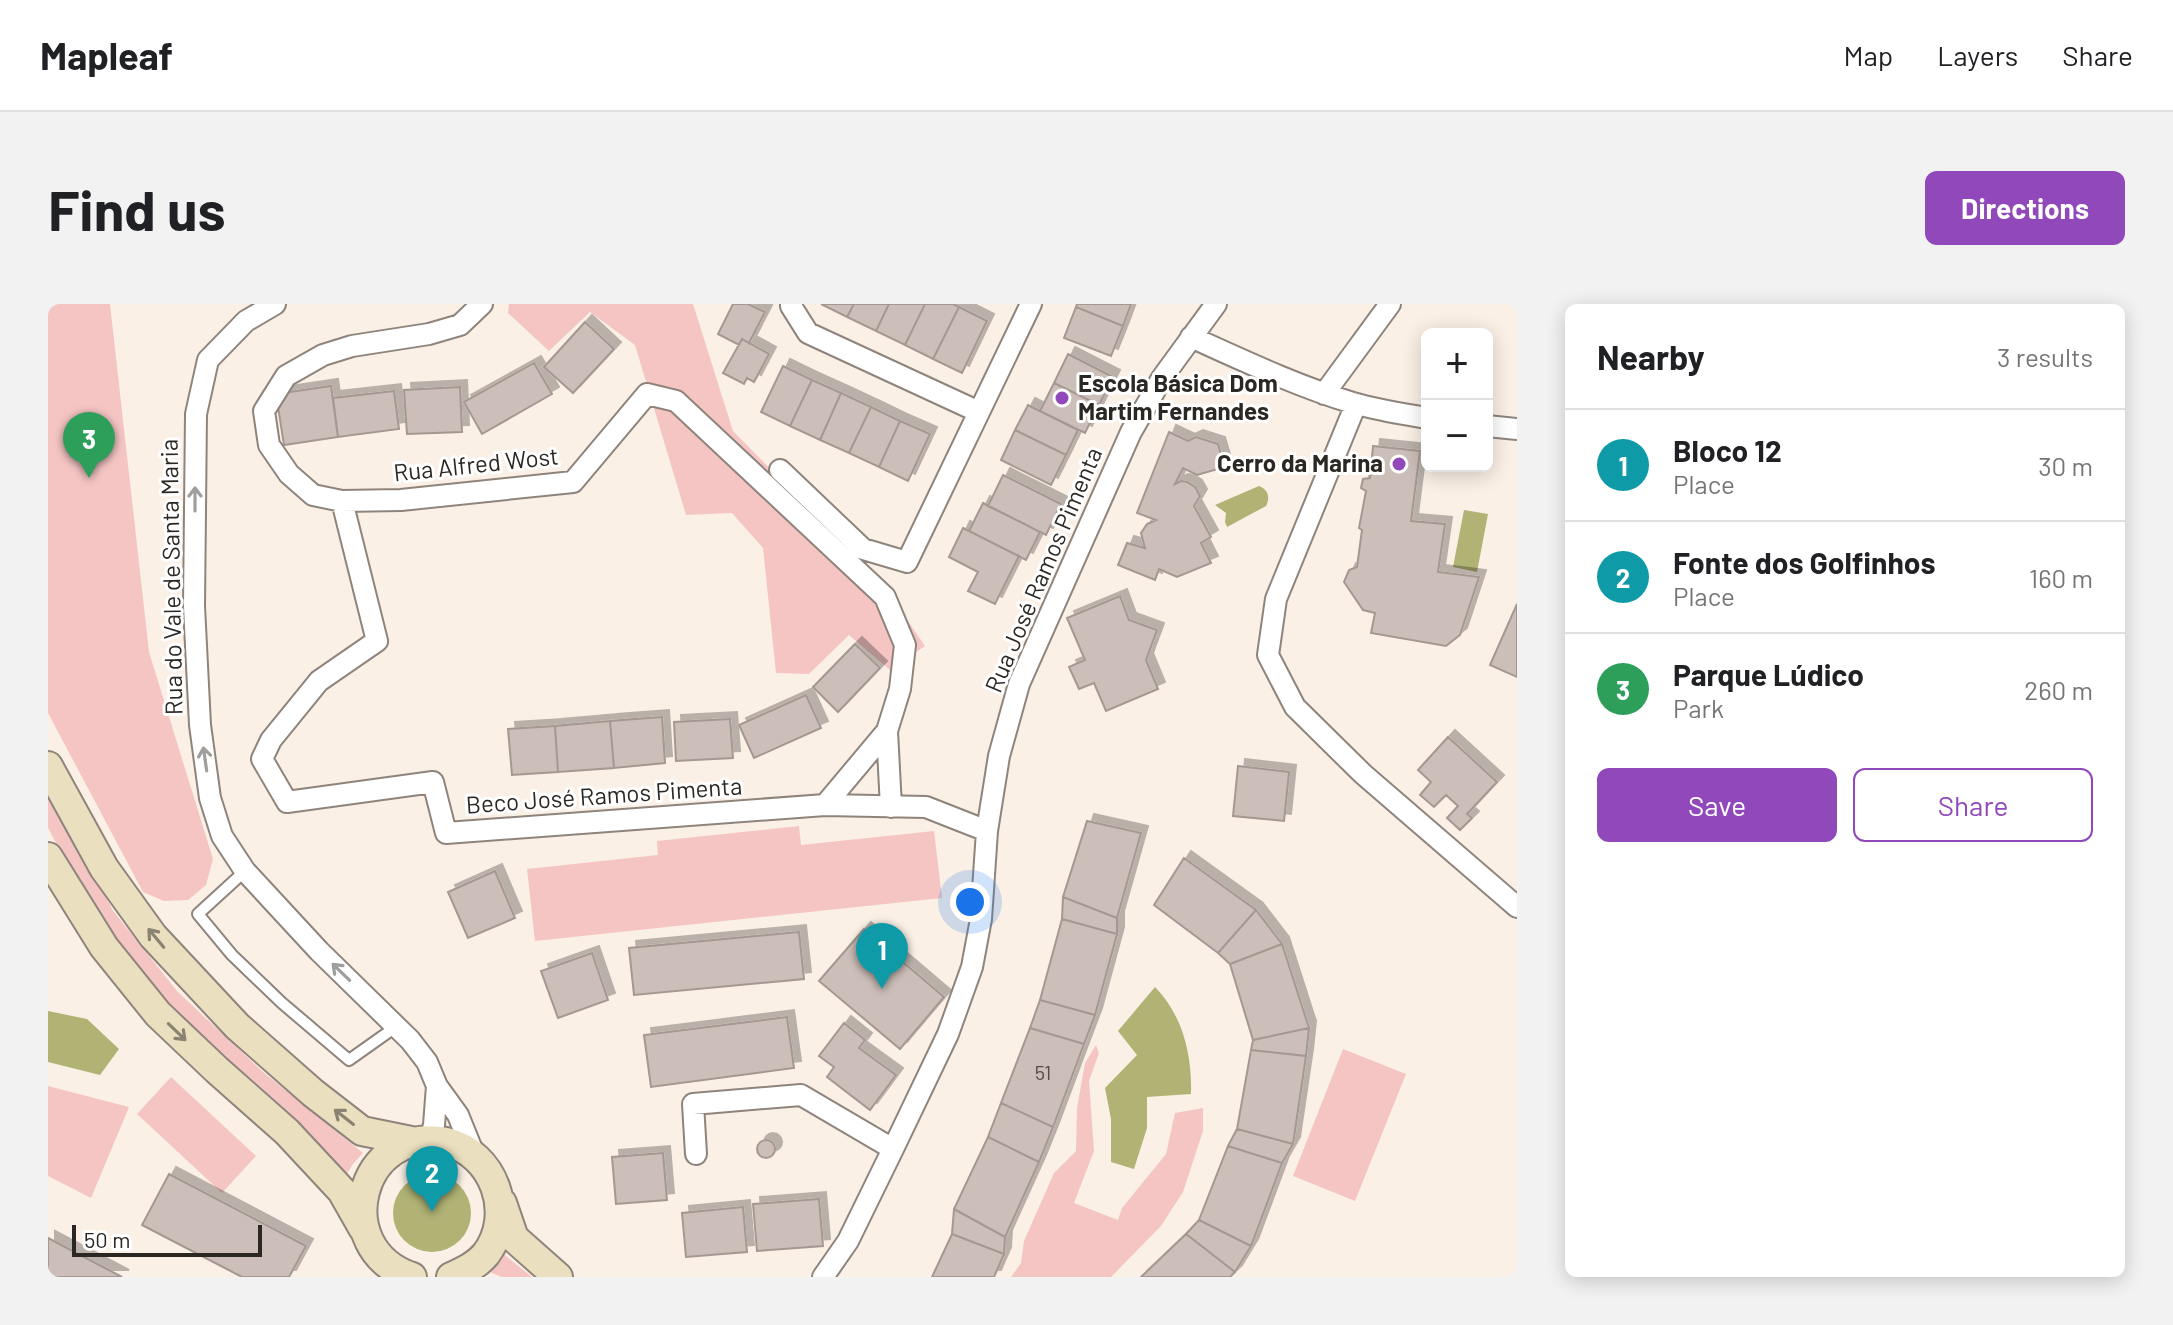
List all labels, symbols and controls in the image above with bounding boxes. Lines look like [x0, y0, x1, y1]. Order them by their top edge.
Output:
text: Mapleaf [40, 32, 173, 78]
text: Map [1843, 38, 1893, 72]
text: Layers [1937, 38, 2018, 72]
text: Share [2062, 38, 2133, 72]
button: Directions [1925, 171, 2125, 245]
text: Find us [48, 175, 226, 242]
map controls [1421, 328, 1493, 472]
button: + [1421, 328, 1493, 400]
text: Nearby [1597, 336, 1705, 377]
text: 3 results [1997, 341, 2093, 372]
place label: Escola Básica Dom Martim Fernandes [1078, 368, 1278, 425]
marker: Escola Básica Dom Martim Fernandes [1053, 389, 1071, 407]
button: − [1421, 400, 1493, 472]
pin: 3 [63, 412, 115, 478]
text: Bloco 12 [1673, 432, 1782, 468]
street label: Rua do Vale de Santa Maria [154, 439, 187, 715]
street label: Rua Alfred Wost [392, 440, 560, 487]
street label: Rua José Ramos Pimenta [978, 442, 1107, 696]
place label: Cerro da Marina [1217, 448, 1383, 477]
text: 1 [1618, 450, 1628, 481]
text: 30 m [2038, 450, 2093, 481]
marker: Cerro da Marina [1390, 455, 1408, 473]
text: Place [1673, 468, 1735, 499]
one-way arrow [187, 486, 203, 513]
text: Fonte dos Golfinhos [1673, 544, 1936, 580]
text: 2 [1616, 562, 1630, 593]
text: 160 m [2029, 562, 2093, 593]
text: Place [1673, 580, 1735, 611]
text: Parque Lúdico [1673, 656, 1864, 692]
text: 3 [1616, 674, 1630, 705]
text: 260 m [2024, 674, 2093, 705]
text: Park [1673, 692, 1724, 723]
one-way arrow [197, 747, 212, 772]
button: Save [1597, 768, 1837, 842]
button: Share [1853, 768, 2093, 842]
street label: Beco José Ramos Pimenta [465, 770, 743, 819]
your location [950, 882, 990, 922]
pin: 1 [856, 923, 908, 989]
one-way arrow [147, 928, 165, 949]
one-way arrow [331, 962, 351, 981]
one-way arrow [167, 1022, 187, 1041]
house number: 51 [1035, 1060, 1051, 1084]
one-way arrow [334, 1108, 355, 1125]
pin: 2 [406, 1146, 458, 1212]
scale bar [72, 1221, 262, 1257]
text: 50 m [84, 1226, 130, 1252]

